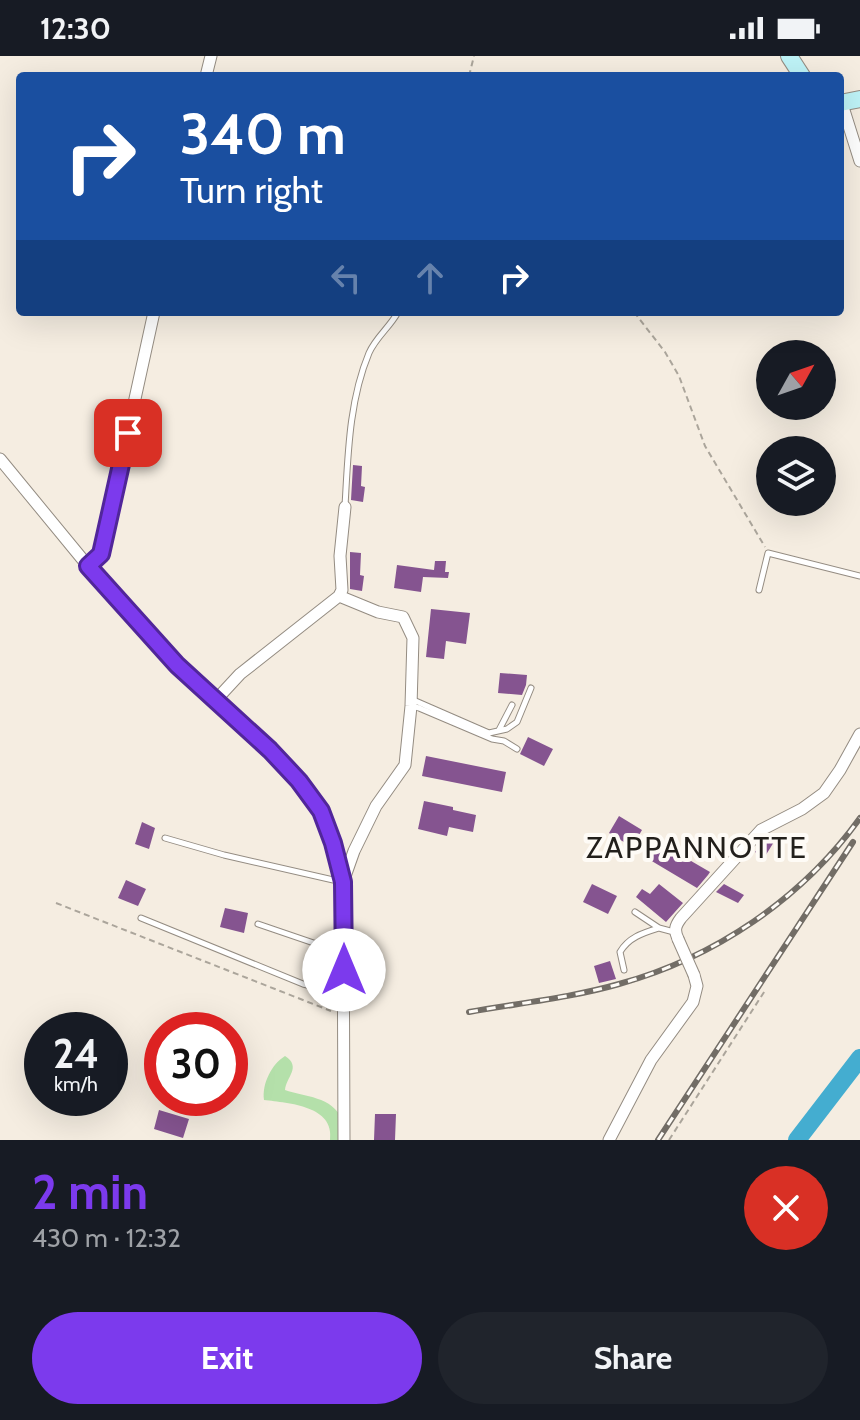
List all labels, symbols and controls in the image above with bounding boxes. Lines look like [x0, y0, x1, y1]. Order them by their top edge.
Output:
text: 12:30 [40, 10, 111, 47]
text: 340 m [180, 100, 346, 168]
icon: right [48, 104, 152, 208]
text: Turn right [180, 168, 323, 212]
icon: left [324, 256, 368, 300]
icon: ahead [408, 256, 452, 300]
icon: right [492, 256, 536, 300]
north arrow [756, 340, 836, 420]
map controls [756, 340, 836, 516]
pin [94, 399, 162, 467]
icon: arrive [106, 411, 150, 455]
button: layers [756, 436, 836, 516]
district label: ZAPPANNOTTE [586, 829, 808, 866]
position arrow [302, 928, 386, 1012]
speed limit sign: 30 [144, 1012, 248, 1116]
text: 24 [53, 1029, 99, 1078]
text: km/h [54, 1072, 98, 1096]
text: 2 min [32, 1163, 148, 1221]
button: close [744, 1166, 828, 1250]
text: 430 m · 12:32 [32, 1222, 181, 1254]
button: Exit [32, 1312, 422, 1404]
button: Share [438, 1312, 828, 1404]

